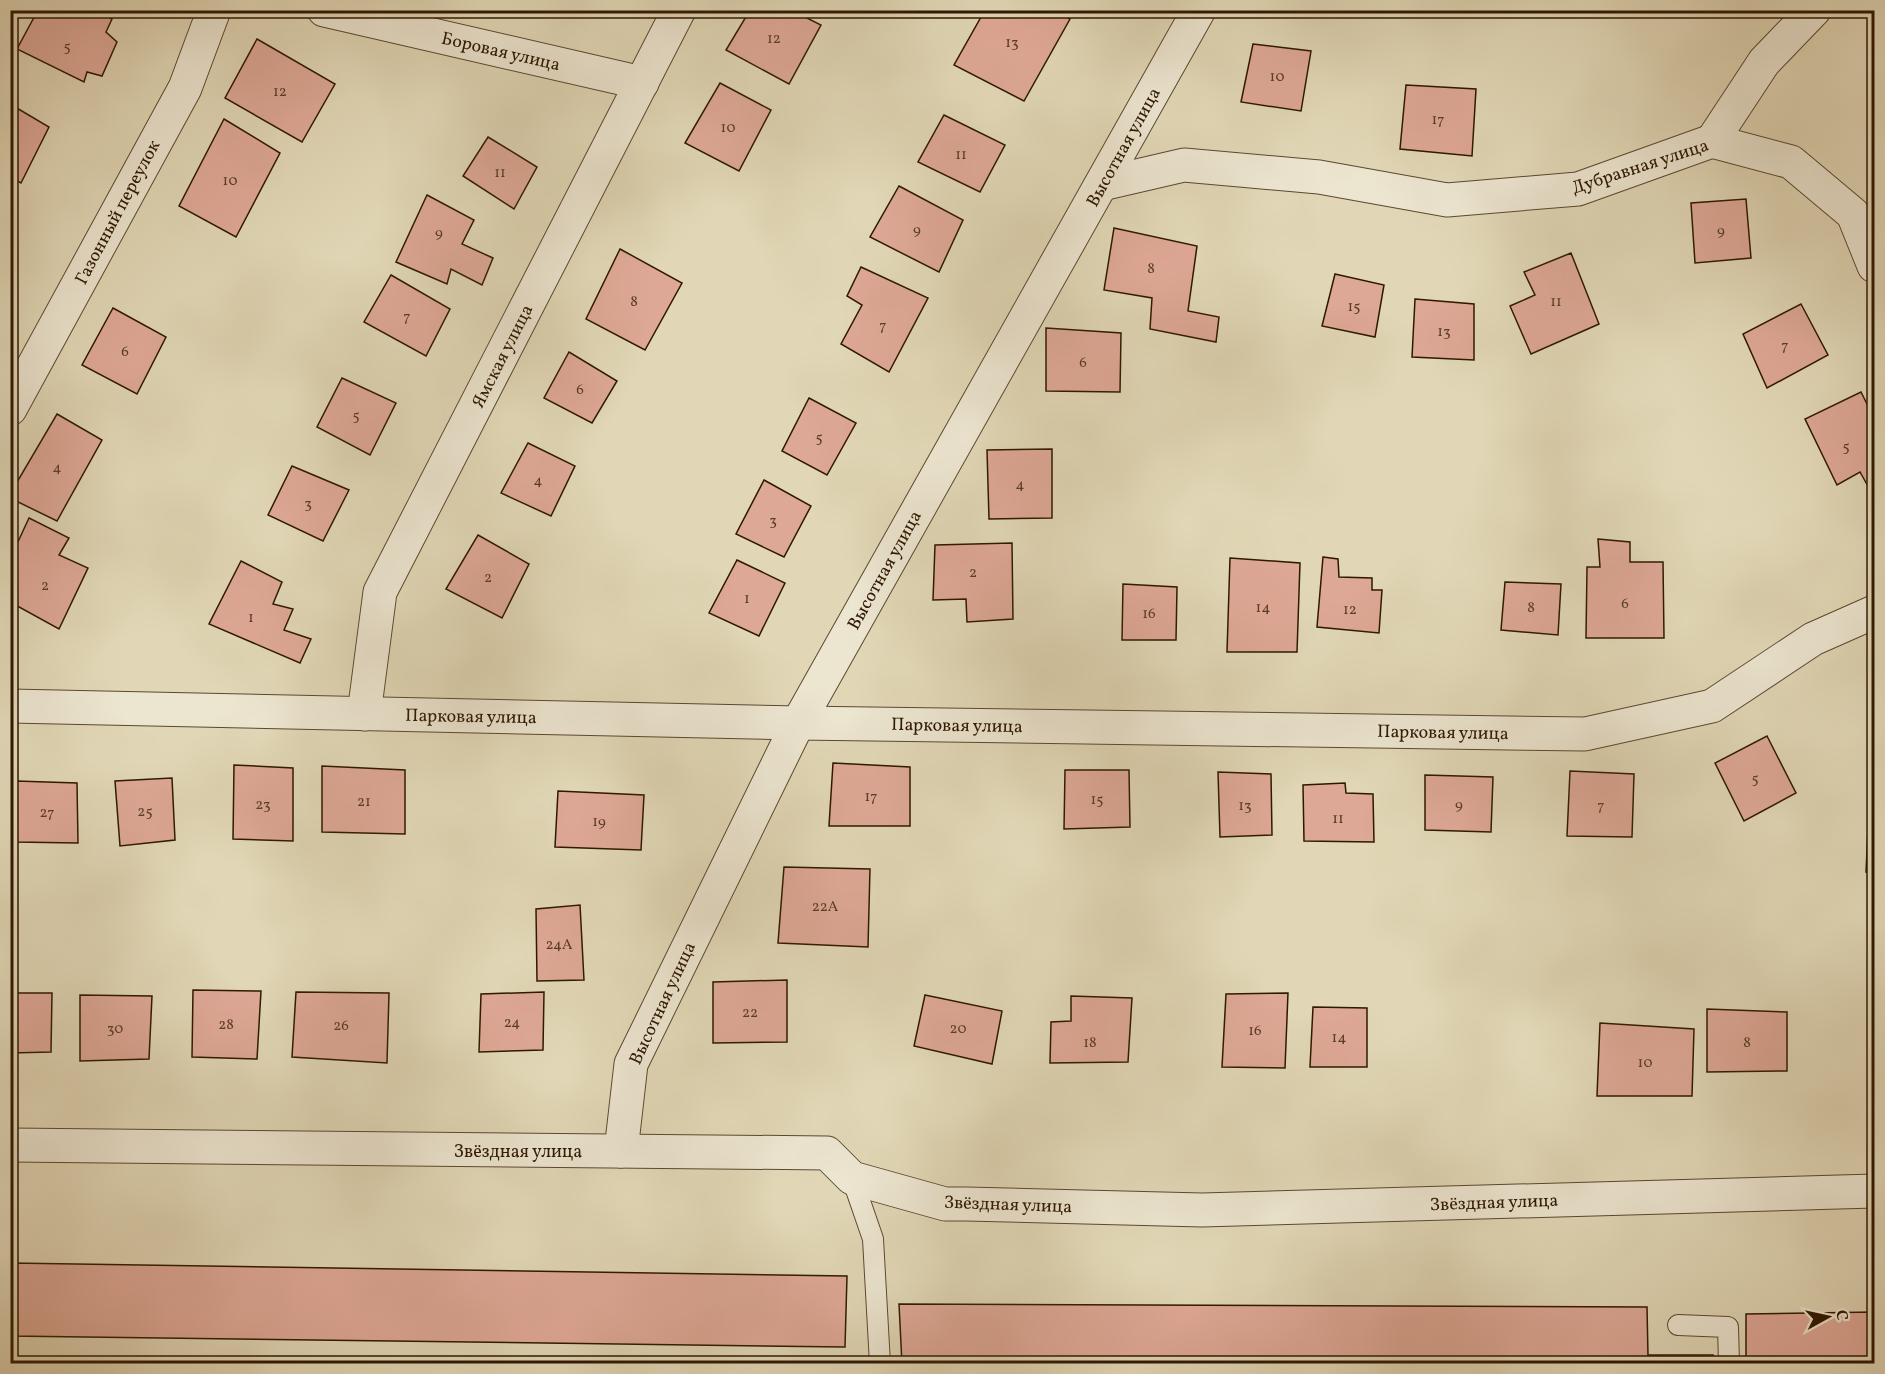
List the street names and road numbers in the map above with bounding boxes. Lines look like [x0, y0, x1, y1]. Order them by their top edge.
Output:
street label: Боровая улица [439, 27, 563, 78]
street label: Высотная улица [1081, 83, 1167, 212]
street label: Дубравная улица [1569, 133, 1712, 201]
street label: Газонный переулок [70, 136, 167, 289]
street label: Ямская улица [467, 301, 540, 413]
street label: Высотная улица [842, 506, 928, 635]
street label: Парковая улица [405, 704, 537, 731]
street label: Парковая улица [891, 713, 1023, 740]
street label: Парковая улица [1377, 720, 1509, 747]
street label: Высотная улица [624, 938, 703, 1069]
street label: Звёздная улица [454, 1140, 582, 1165]
street label: Звёздная улица [1429, 1189, 1559, 1218]
street label: Звёздная улица [943, 1191, 1073, 1220]

